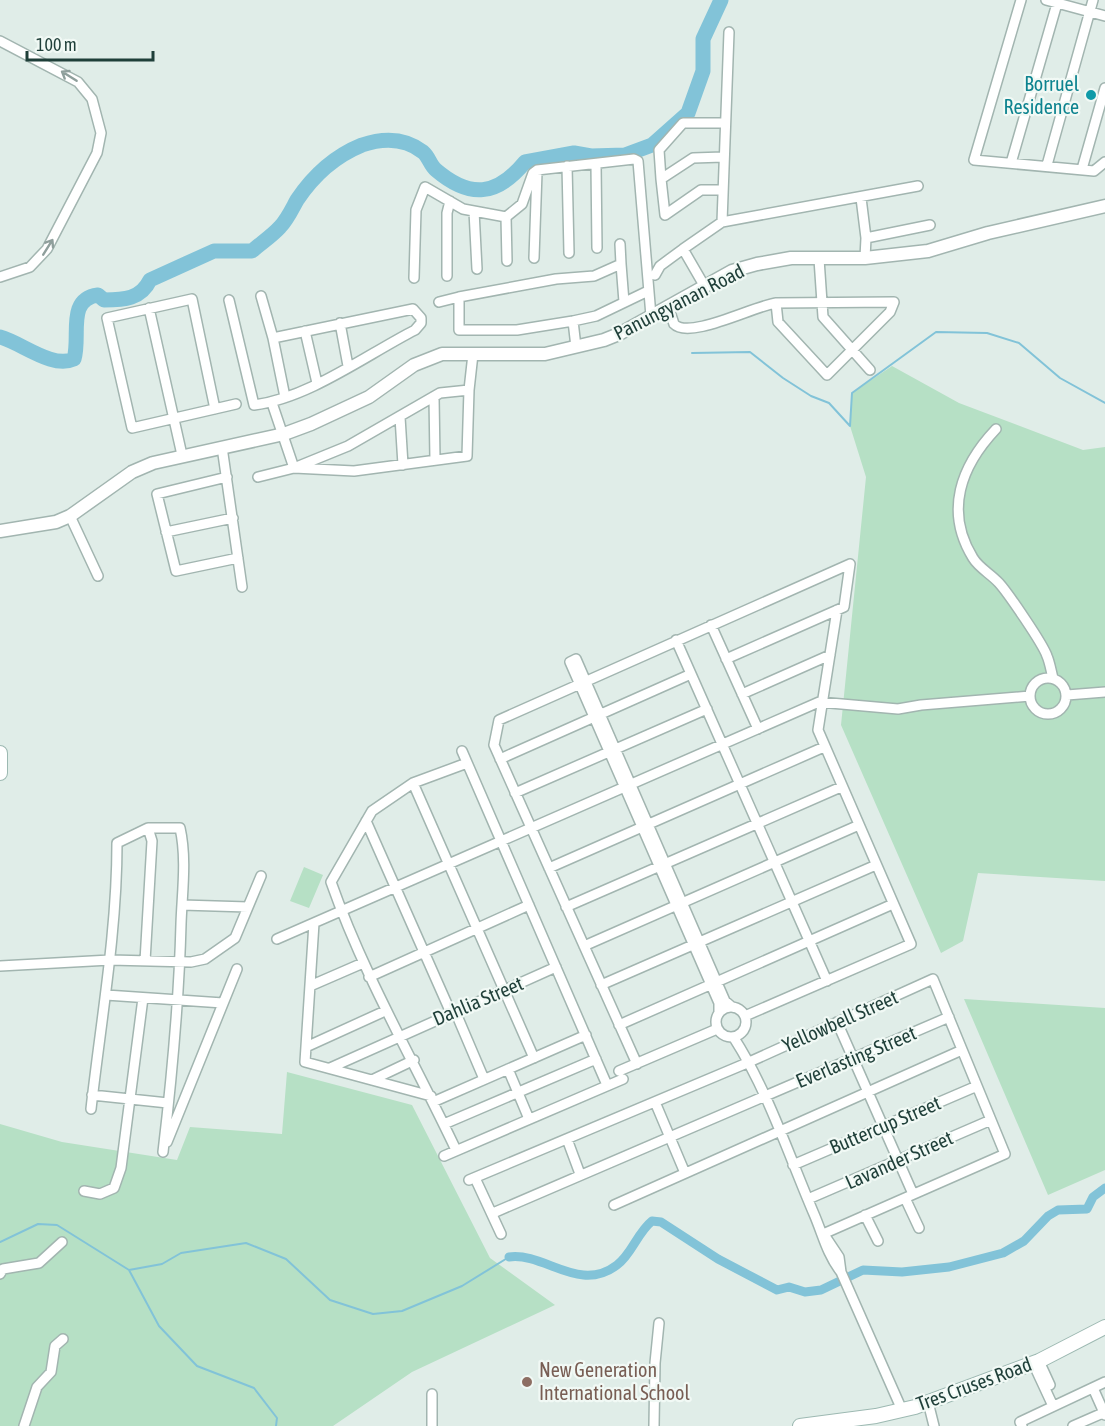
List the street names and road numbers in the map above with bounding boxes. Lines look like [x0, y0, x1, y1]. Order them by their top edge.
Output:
street label: Panungyanan Road [610, 259, 748, 344]
street label: Dahlia Street [429, 971, 527, 1030]
street label: Yellowbell Street [778, 985, 901, 1056]
street label: Everlasting Street [792, 1021, 920, 1092]
street label: Buttercup Street [826, 1091, 944, 1158]
street label: Lavander Street [842, 1126, 956, 1193]
street label: Tres Cruses Road [913, 1352, 1035, 1415]

